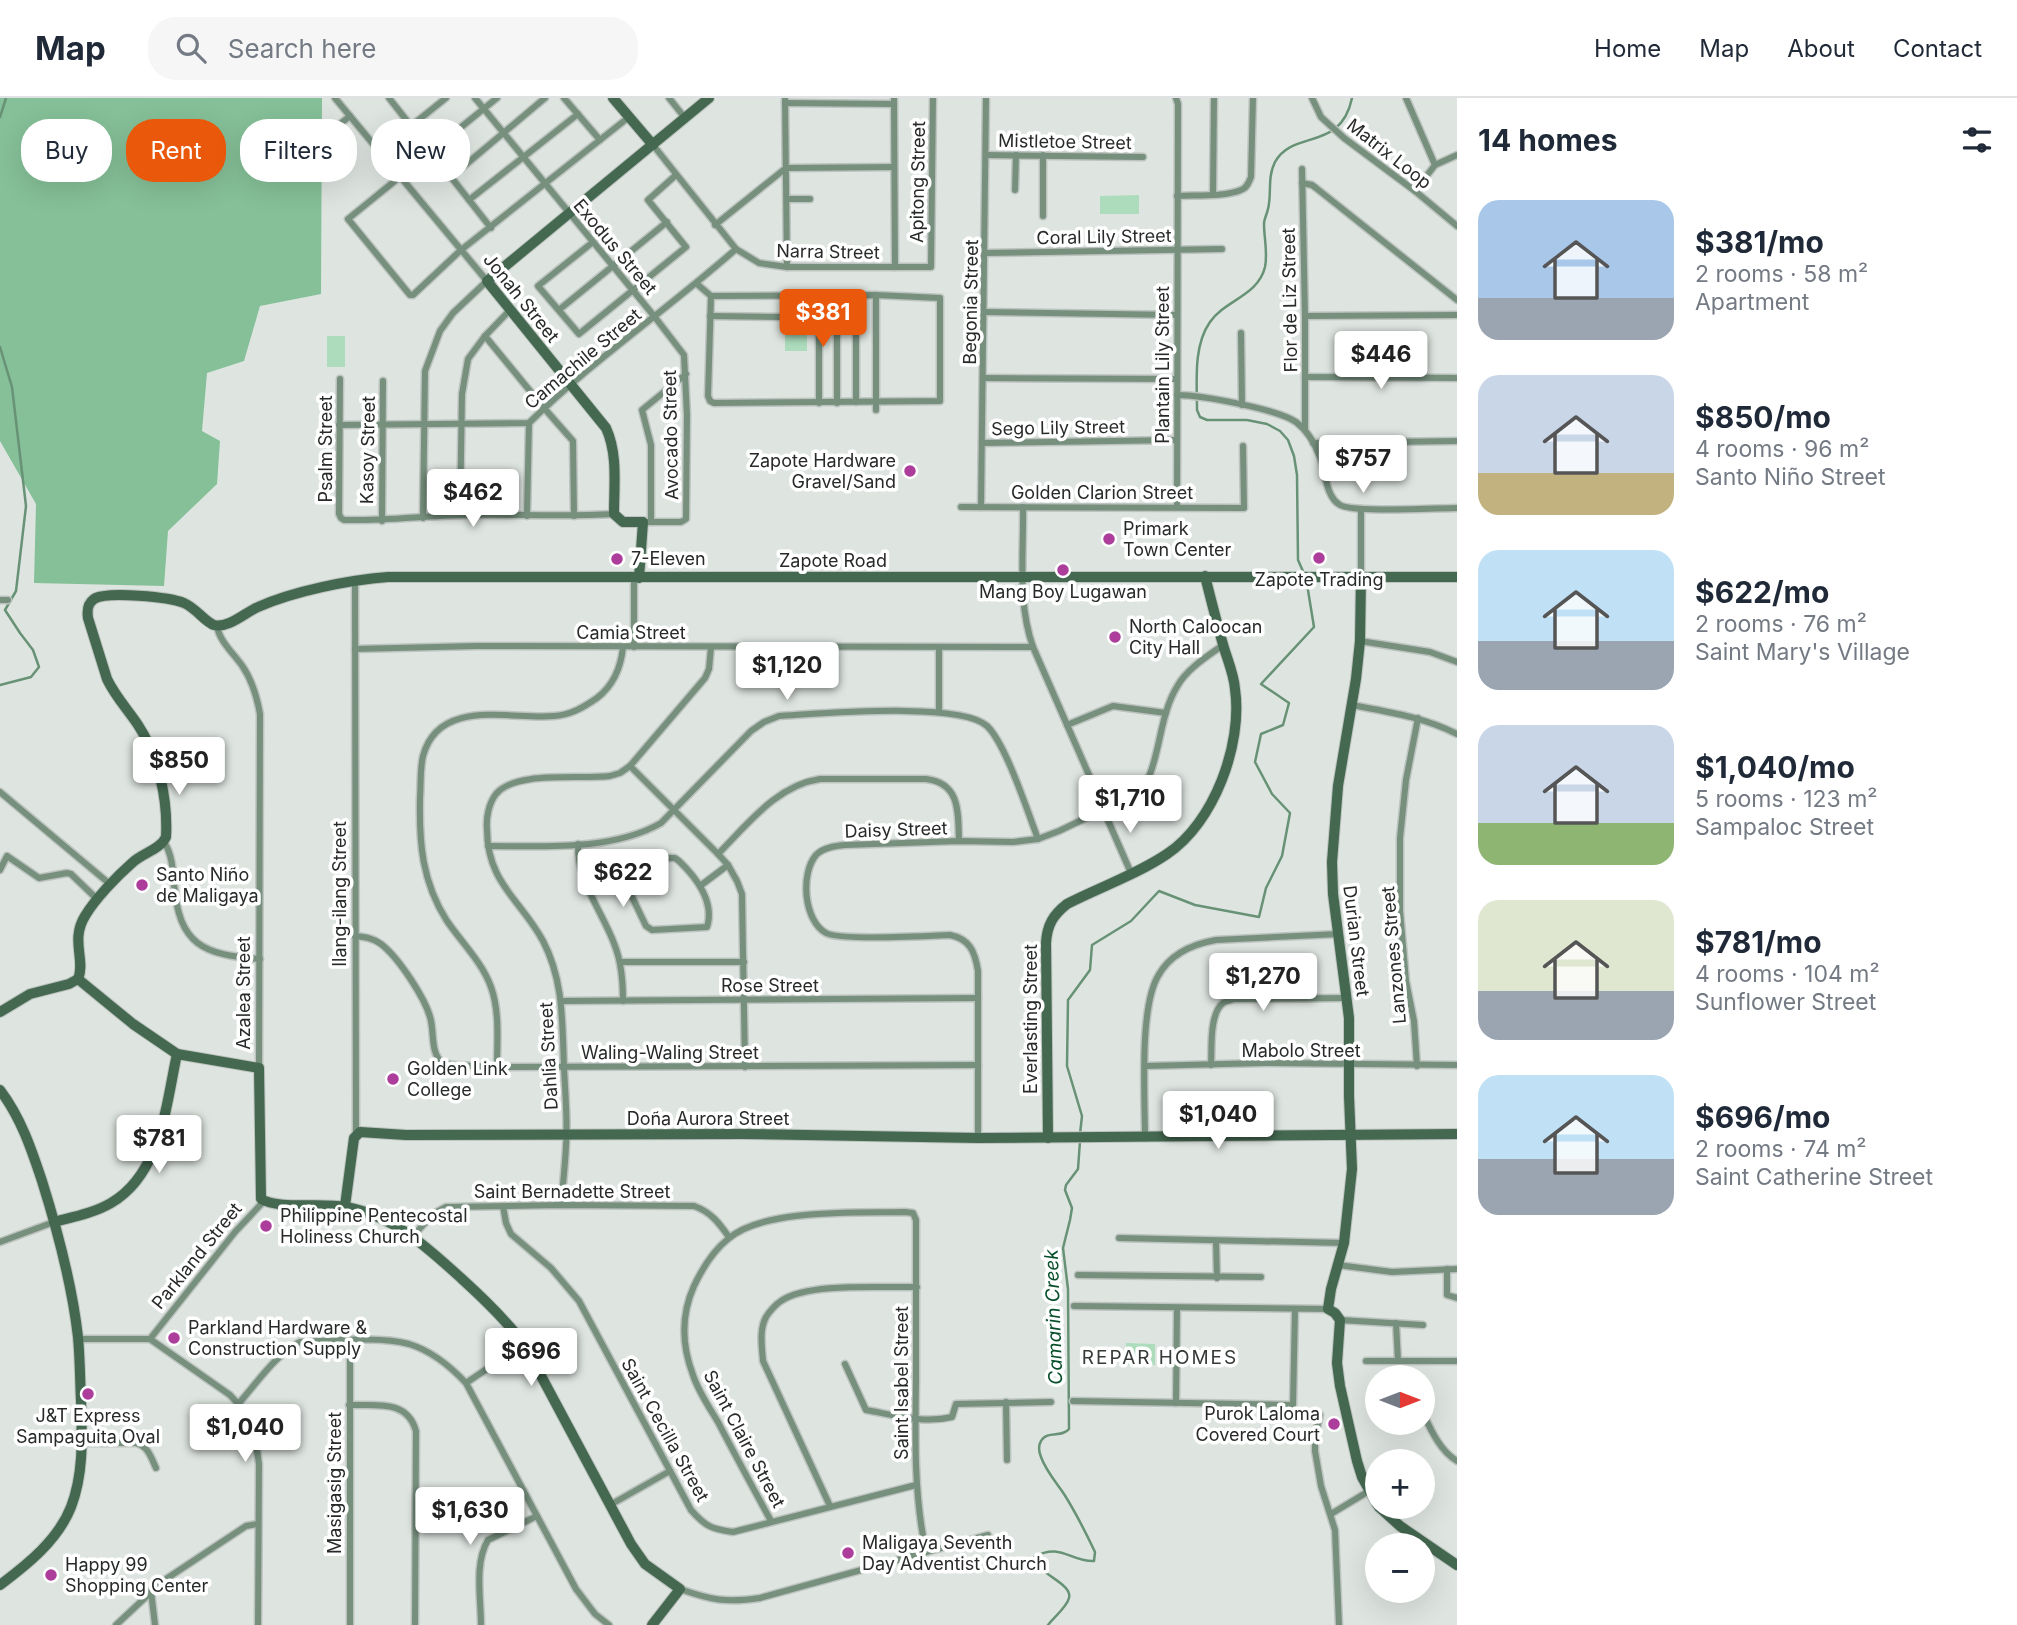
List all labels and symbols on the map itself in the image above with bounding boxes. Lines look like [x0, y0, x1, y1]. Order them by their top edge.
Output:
street label: Matrix Loop [1343, 114, 1436, 193]
street label: Apitong Street [906, 121, 929, 243]
street label: Mistletoe Street [998, 130, 1132, 153]
street label: Exodus Street [569, 195, 661, 299]
street label: Coral Lily Street [1036, 225, 1172, 248]
street label: Flor de Liz Street [1278, 227, 1301, 372]
street label: Begonia Street [959, 239, 982, 365]
street label: Narra Street [776, 240, 880, 263]
street label: Jonah Street [479, 249, 564, 346]
street label: Plantain Lily Street [1152, 286, 1173, 444]
pin: $381 [782, 289, 864, 349]
street label: Camachile Street [520, 304, 645, 413]
pin: $446 [1340, 331, 1422, 391]
street label: Avocado Street [659, 370, 682, 500]
street label: Psalm Street [315, 395, 336, 503]
street label: Kasoy Street [356, 396, 379, 504]
street label: Sego Lily Street [991, 416, 1125, 439]
pin: $757 [1322, 436, 1404, 495]
place label: Zapote Hardware Gravel/Sand [749, 450, 896, 492]
marker: Zapote Hardware Gravel/Sand [902, 463, 918, 479]
pin: $462 [432, 470, 514, 529]
street label: Golden Clarion Street [1011, 482, 1193, 503]
place label: Primark Town Center [1123, 518, 1232, 560]
marker: Primark Town Center [1101, 531, 1117, 547]
place label: 7-Eleven [631, 548, 706, 569]
street label: Zapote Road [779, 550, 887, 571]
marker: Zapote Trading [1311, 550, 1327, 566]
marker: 7-Eleven [609, 551, 625, 567]
marker: Mang Boy Lugawan [1055, 562, 1071, 578]
place label: Zapote Trading [1254, 569, 1384, 590]
place label: Mang Boy Lugawan [979, 581, 1147, 602]
place label: North Caloocan City Hall [1129, 616, 1262, 658]
street label: Camia Street [576, 622, 686, 643]
marker: North Caloocan City Hall [1107, 629, 1123, 645]
pin: $1,120 [730, 642, 844, 702]
pin: $850 [138, 738, 220, 797]
pin: $1,710 [1073, 776, 1187, 835]
street label: Daisy Street [844, 817, 948, 842]
street label: Ilang-ilang Street [329, 821, 350, 967]
pin: $622 [582, 850, 664, 909]
place label: Santo Niño de Maligaya [156, 864, 259, 906]
marker: Santo Niño de Maligaya [134, 877, 150, 893]
street label: Durian Street [1339, 884, 1374, 998]
street label: Lanzones Street [1377, 885, 1410, 1025]
street label: Azalea Street [233, 936, 254, 1050]
street label: Everlasting Street [1020, 944, 1041, 1094]
pin: $1,270 [1206, 954, 1320, 1013]
street label: Rose Street [721, 975, 819, 996]
street label: Dahlia Street [535, 1001, 562, 1111]
street label: Mabolo Street [1241, 1040, 1361, 1061]
street label: Waling-Waling Street [581, 1042, 759, 1063]
place label: Golden Link College [407, 1058, 508, 1100]
marker: Golden Link College [385, 1071, 401, 1087]
pin: $1,040 [1161, 1091, 1275, 1151]
street label: Doña Aurora Street [627, 1108, 789, 1129]
pin: $781 [118, 1116, 200, 1175]
street label: Saint Bernadette Street [474, 1181, 670, 1202]
street label: Parkland Street [147, 1198, 246, 1313]
place label: Philippine Pentecostal Holiness Church [280, 1205, 468, 1247]
marker: Philippine Pentecostal Holiness Church [258, 1218, 274, 1234]
water label: Camarin Creek [1040, 1248, 1067, 1385]
street label: Saint Isabel Street [891, 1306, 912, 1460]
place label: Parkland Hardware & Construction Supply [188, 1317, 368, 1359]
pin: $696 [490, 1328, 572, 1388]
marker: Parkland Hardware & Construction Supply [166, 1330, 182, 1346]
district label: REPAR HOMES [1082, 1346, 1238, 1369]
street label: Saint Cecilla Street [617, 1354, 714, 1505]
north arrow [1365, 1365, 1435, 1435]
street label: Saint Claire Street [699, 1367, 790, 1511]
marker: J&T Express Sampaguita Oval [80, 1386, 96, 1402]
place label: Purok Laloma Covered Court [1196, 1403, 1320, 1445]
pin: $1,040 [188, 1404, 302, 1464]
place label: J&T Express Sampaguita Oval [16, 1405, 160, 1447]
street label: Masigasig Street [324, 1412, 345, 1554]
marker: Purok Laloma Covered Court [1326, 1416, 1342, 1432]
pin: $1,630 [413, 1488, 527, 1547]
place label: Maligaya Seventh Day Adventist Church [862, 1532, 1047, 1574]
marker: Maligaya Seventh Day Adventist Church [840, 1545, 856, 1561]
place label: Happy 99 Shopping Center [65, 1554, 209, 1596]
marker: Happy 99 Shopping Center [43, 1567, 59, 1583]

